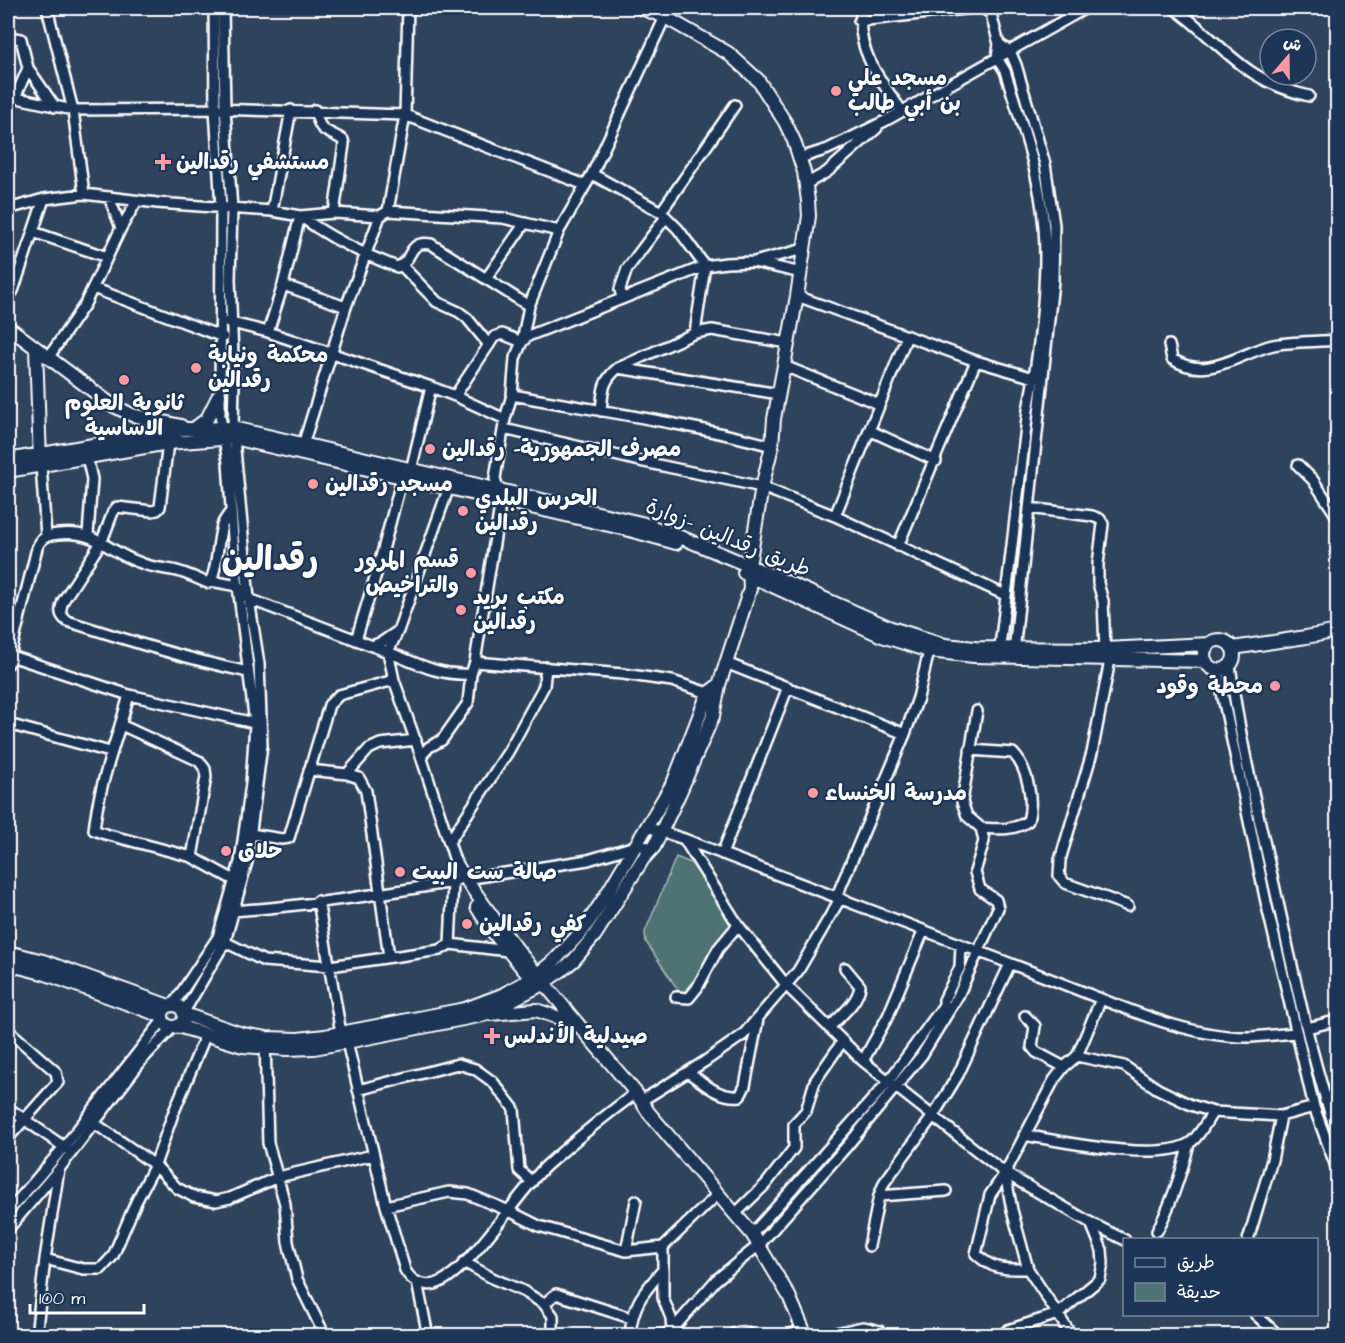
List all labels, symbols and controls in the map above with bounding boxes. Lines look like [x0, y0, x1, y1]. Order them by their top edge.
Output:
north arrow [1258, 27, 1318, 87]
text: ش [1281, 30, 1305, 57]
place label: مسجد علي بن أبي طالب [848, 63, 961, 122]
marker: مسجد علي بن أبي طالب [829, 84, 843, 98]
place label: مستشفي رقدالين [176, 147, 329, 181]
marker: مستشفي رقدالين [154, 153, 172, 171]
place label: محكمة ونيابة رقدالين [208, 340, 328, 396]
marker: محكمة ونيابة رقدالين [189, 361, 203, 375]
marker: ثانوية العلوم الاساسية [117, 373, 131, 387]
place label: ثانوية العلوم الاساسية [65, 388, 185, 444]
place label: مصرف الجمهورية- رقدالين [442, 434, 681, 465]
marker: مصرف الجمهورية- رقدالين [423, 442, 437, 456]
place label: مسجد رقدالين [325, 469, 453, 500]
marker: مسجد رقدالين [306, 477, 320, 491]
place label: الحرس البلدي رقدالين [475, 483, 597, 539]
street label: طريق رقدالين -زوارة [641, 491, 815, 585]
marker: الحرس البلدي رقدالين [456, 504, 470, 518]
district label: رقدالين [222, 536, 318, 584]
place label: قسم المرور والتراخيص [354, 545, 459, 601]
marker: قسم المرور والتراخيص [464, 566, 478, 580]
place label: مكتب بريد رقدالين [473, 582, 565, 638]
marker: مكتب بريد رقدالين [454, 603, 468, 617]
place label: محطة وقود [1156, 671, 1263, 702]
marker: محطة وقود [1268, 679, 1282, 693]
place label: مدرسة الخنساء [825, 778, 967, 809]
marker: مدرسة الخنساء [806, 786, 820, 800]
place label: حلاق [238, 836, 282, 867]
marker: حلاق [219, 844, 233, 858]
place label: صالة ست البيت [412, 857, 557, 888]
marker: صالة ست البيت [393, 865, 407, 879]
place label: كفي رقدالين [479, 909, 586, 943]
marker: كفي رقدالين [460, 917, 474, 931]
place label: صيدلية الأندلس [504, 1021, 648, 1052]
marker: صيدلية الأندلس [485, 1029, 499, 1043]
legend [1123, 1238, 1318, 1316]
text: طريق [1177, 1250, 1215, 1275]
scale bar [30, 1277, 144, 1315]
text: حديقة [1177, 1280, 1221, 1305]
text: 100 m [39, 1286, 85, 1311]

